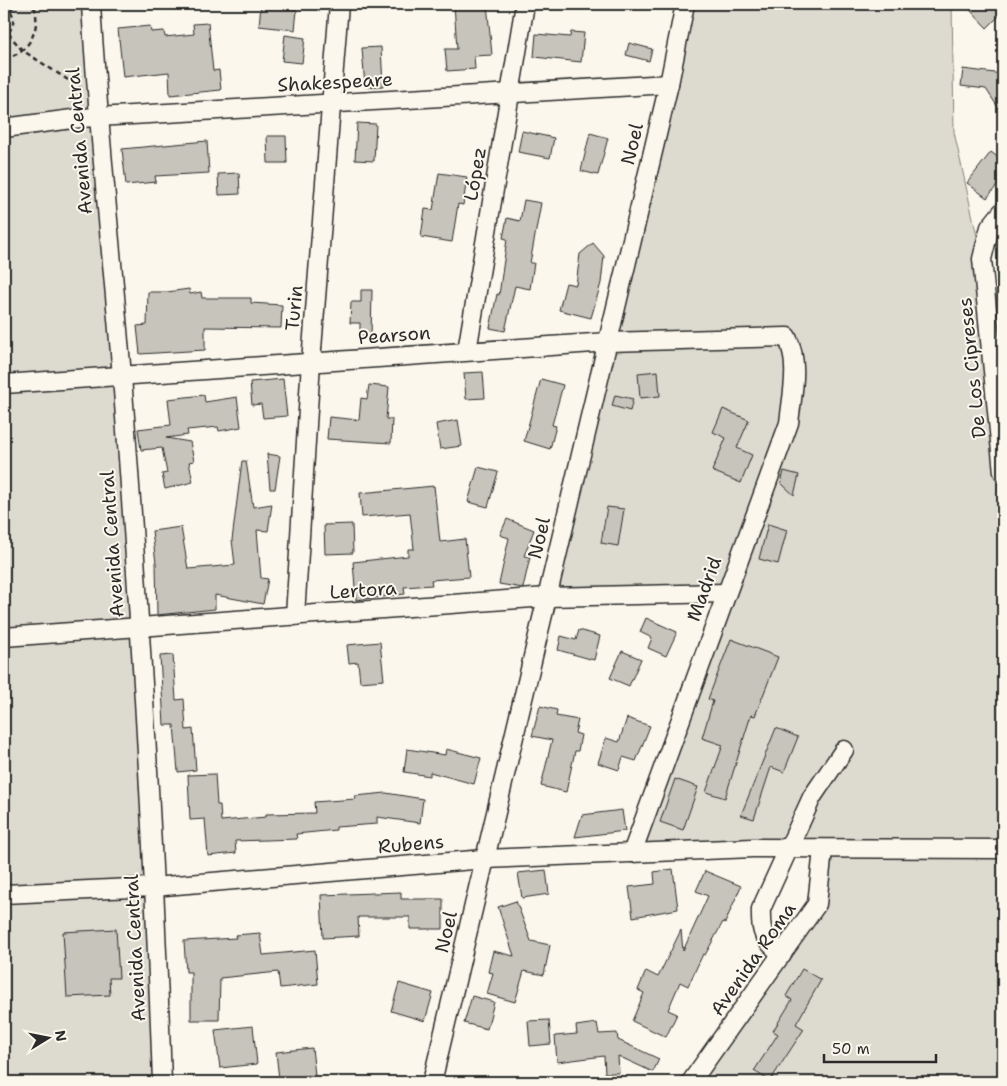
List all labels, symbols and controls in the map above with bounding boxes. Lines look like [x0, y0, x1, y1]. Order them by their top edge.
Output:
street label: Avenida Central [60, 66, 98, 216]
street label: Shakespeare [277, 67, 393, 97]
street label: Noel [615, 120, 649, 167]
street label: López [458, 145, 492, 203]
street label: Turin [280, 284, 308, 332]
street label: De Los Cipreses [952, 296, 992, 440]
street label: Pearson [357, 320, 431, 350]
street label: Avenida Central [94, 469, 130, 618]
street label: Noel [522, 514, 556, 561]
street label: Madrid [681, 553, 727, 625]
street label: Lertora [329, 575, 398, 605]
street label: Rubens [377, 829, 445, 859]
street label: Avenida Central [119, 873, 151, 1022]
street label: Avenida Roma [705, 897, 802, 1021]
street label: Noel [429, 908, 463, 955]
north arrow [22, 1014, 72, 1064]
text: N [51, 1029, 71, 1043]
scale bar [824, 1031, 937, 1063]
text: 50 m [832, 1039, 870, 1059]

